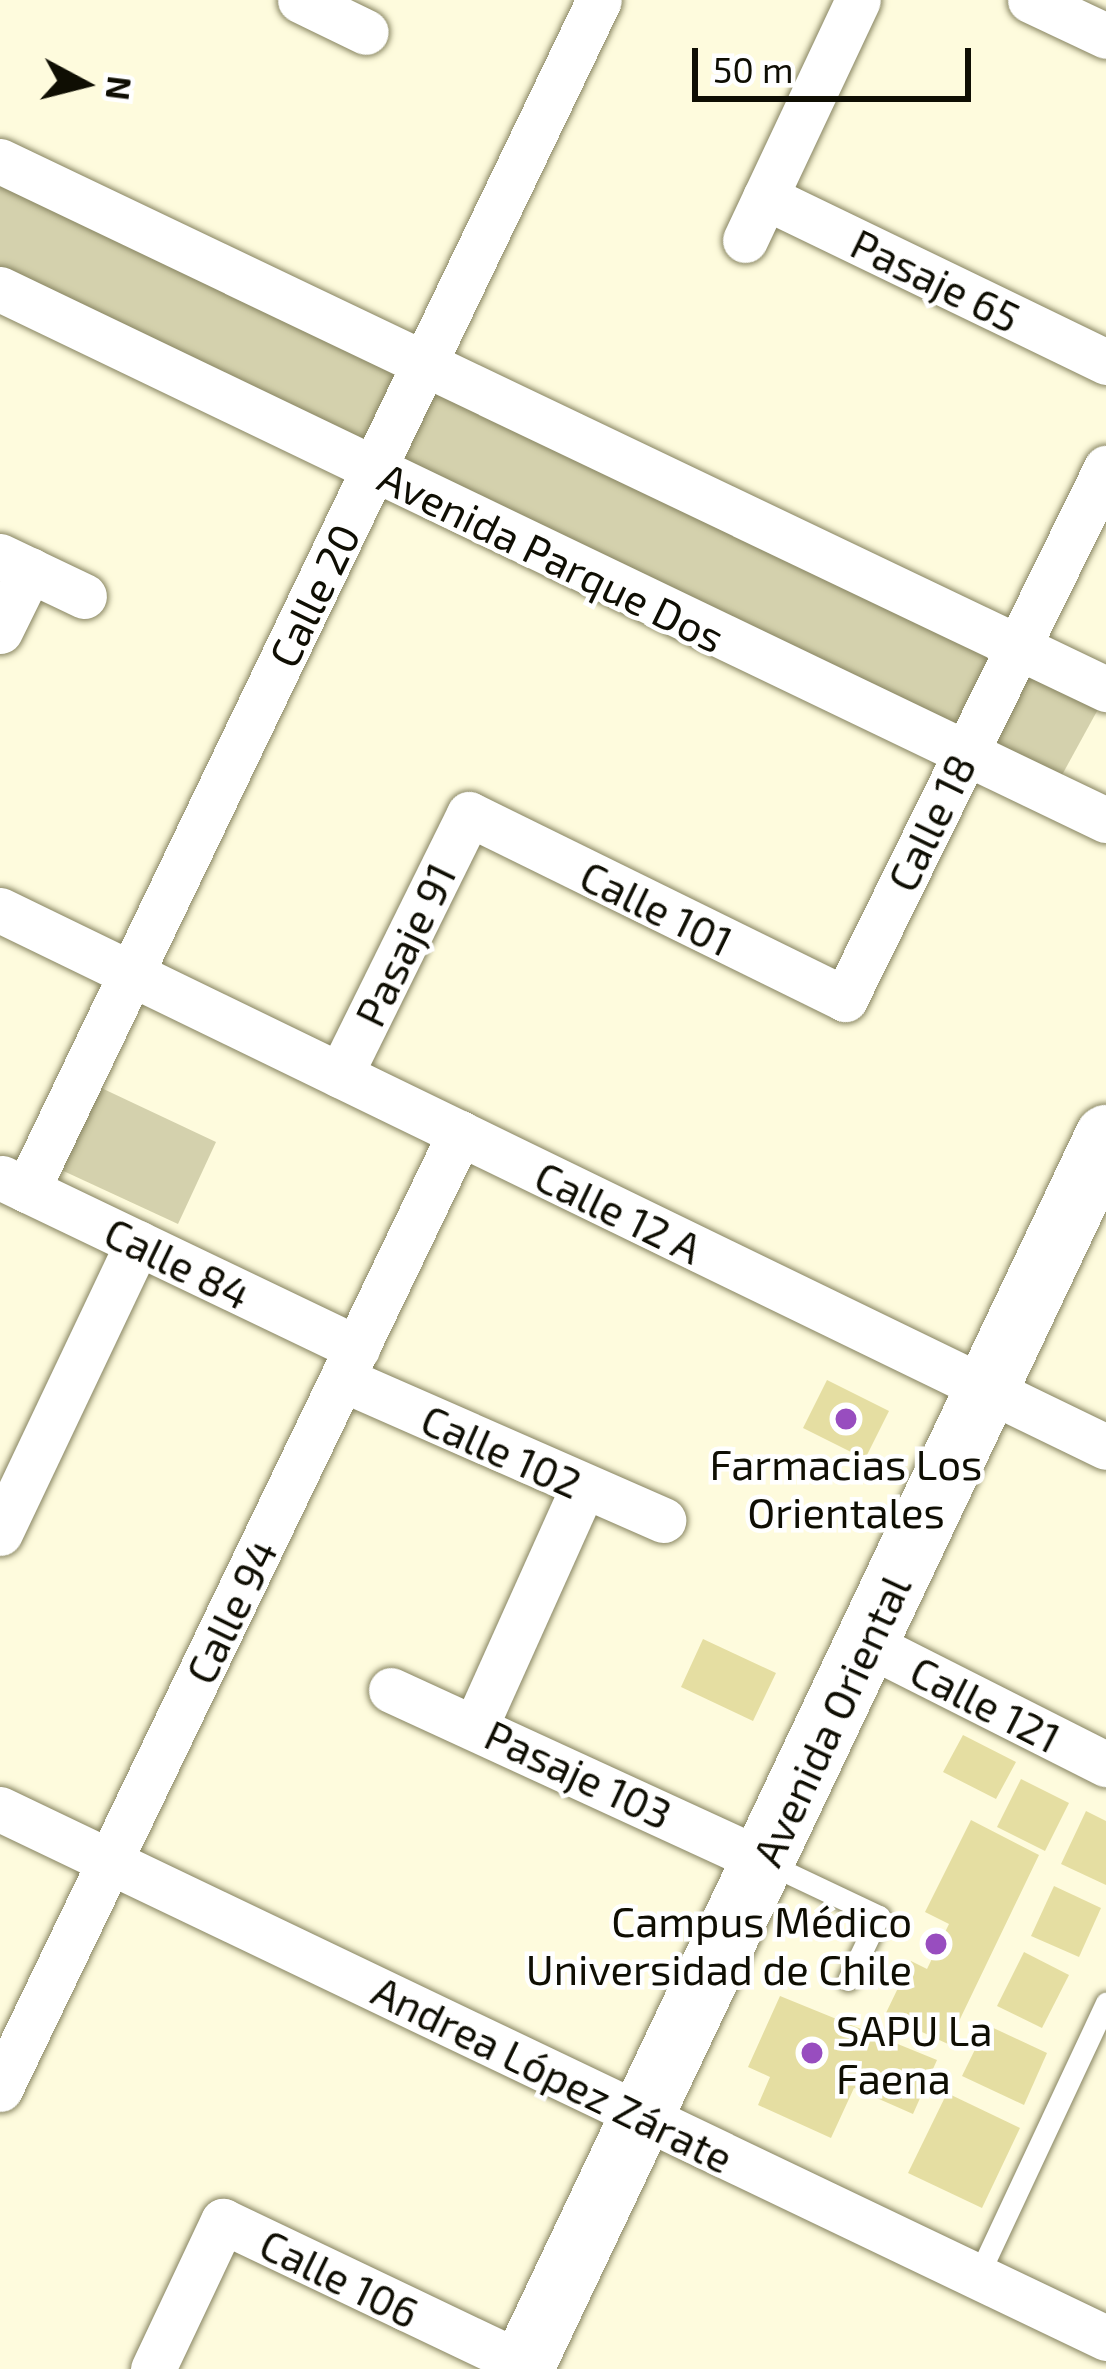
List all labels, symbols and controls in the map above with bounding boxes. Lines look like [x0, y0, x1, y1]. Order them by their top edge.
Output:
north arrow [24, 24, 144, 144]
scale bar [698, 24, 977, 98]
text: 50 m [713, 47, 794, 90]
text: N [98, 74, 141, 103]
street label: Pasaje 65 [844, 217, 1028, 341]
street label: Avenida Parque Dos [371, 450, 733, 662]
street label: Calle 20 [257, 515, 369, 675]
street label: Calle 18 [875, 745, 985, 899]
street label: Calle 101 [573, 849, 741, 965]
street label: Pasaje 91 [343, 854, 465, 1034]
street label: Calle 12 A [527, 1149, 711, 1273]
street label: Calle 84 [97, 1205, 259, 1319]
street label: Calle 102 [414, 1393, 590, 1507]
marker: Farmacias Los Orientales [833, 1406, 859, 1432]
place label: Farmacias Los Orientales [710, 1438, 982, 1537]
street label: Calle 94 [174, 1531, 286, 1691]
street label: Avenida Oriental [741, 1567, 919, 1873]
street label: Calle 121 [903, 1644, 1069, 1762]
street label: Pasaje 103 [478, 1708, 680, 1838]
place label: Campus Médico Universidad de Chile [526, 1895, 912, 1994]
marker: Campus Médico Universidad de Chile [923, 1931, 949, 1957]
street label: Andrea López Zárate [365, 1964, 741, 2182]
place label: SAPU La Faena [836, 2004, 992, 2102]
marker: SAPU La Faena [799, 2040, 825, 2066]
street label: Calle 106 [253, 2217, 427, 2337]

